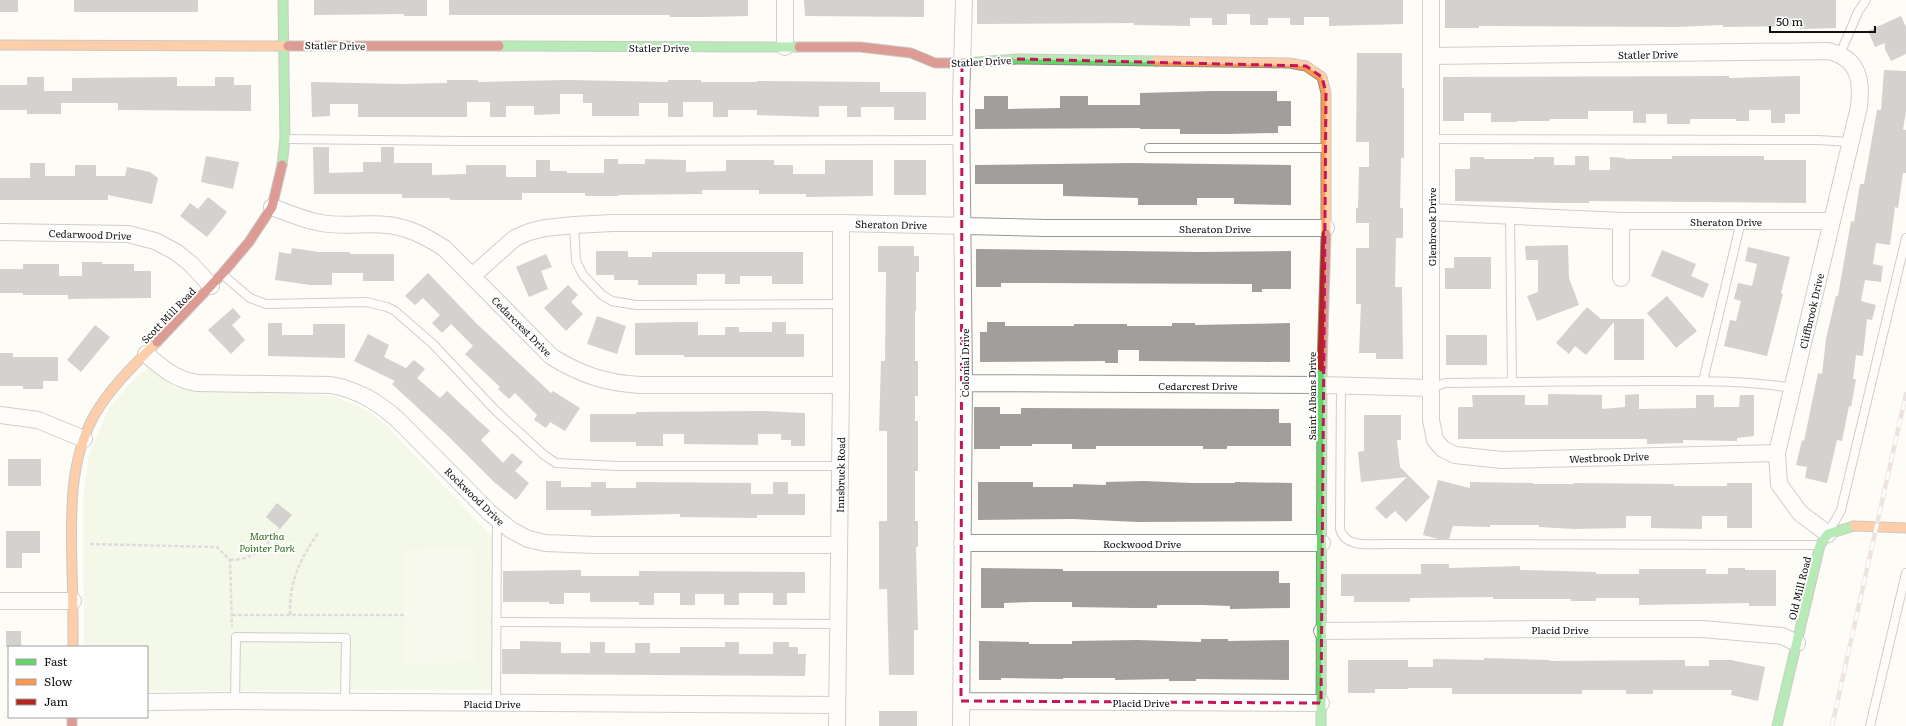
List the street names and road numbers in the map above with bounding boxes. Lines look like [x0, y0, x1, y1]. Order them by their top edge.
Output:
street label: Statler Drive [305, 37, 365, 53]
street label: Statler Drive [629, 40, 689, 55]
street label: Statler Drive [1618, 46, 1678, 62]
street label: Statler Drive [951, 52, 1011, 70]
street label: Glenbrook Drive [1424, 188, 1439, 266]
street label: Sheraton Drive [1690, 214, 1762, 229]
street label: Sheraton Drive [855, 216, 927, 232]
street label: Sheraton Drive [1179, 221, 1251, 236]
street label: Cedarwood Drive [48, 225, 132, 243]
street label: Cliffbrook Drive [1795, 272, 1827, 350]
street label: Scott Mill Road [137, 284, 199, 346]
street label: Cedarcrest Drive [489, 293, 555, 359]
street label: Colonial Drive [957, 329, 972, 397]
street label: Saint Albans Drive [1304, 352, 1319, 440]
street label: Cedarcrest Drive [1158, 378, 1238, 393]
street label: Innsbruck Road [832, 437, 848, 513]
street label: Westbrook Drive [1569, 448, 1649, 466]
street label: Rockwood Drive [442, 463, 508, 529]
street label: Rockwood Drive [1103, 536, 1181, 551]
street label: Old Mill Road [1784, 555, 1814, 621]
street label: Placid Drive [1531, 622, 1589, 637]
street label: Placid Drive [1112, 695, 1170, 710]
street label: Placid Drive [463, 696, 521, 711]

